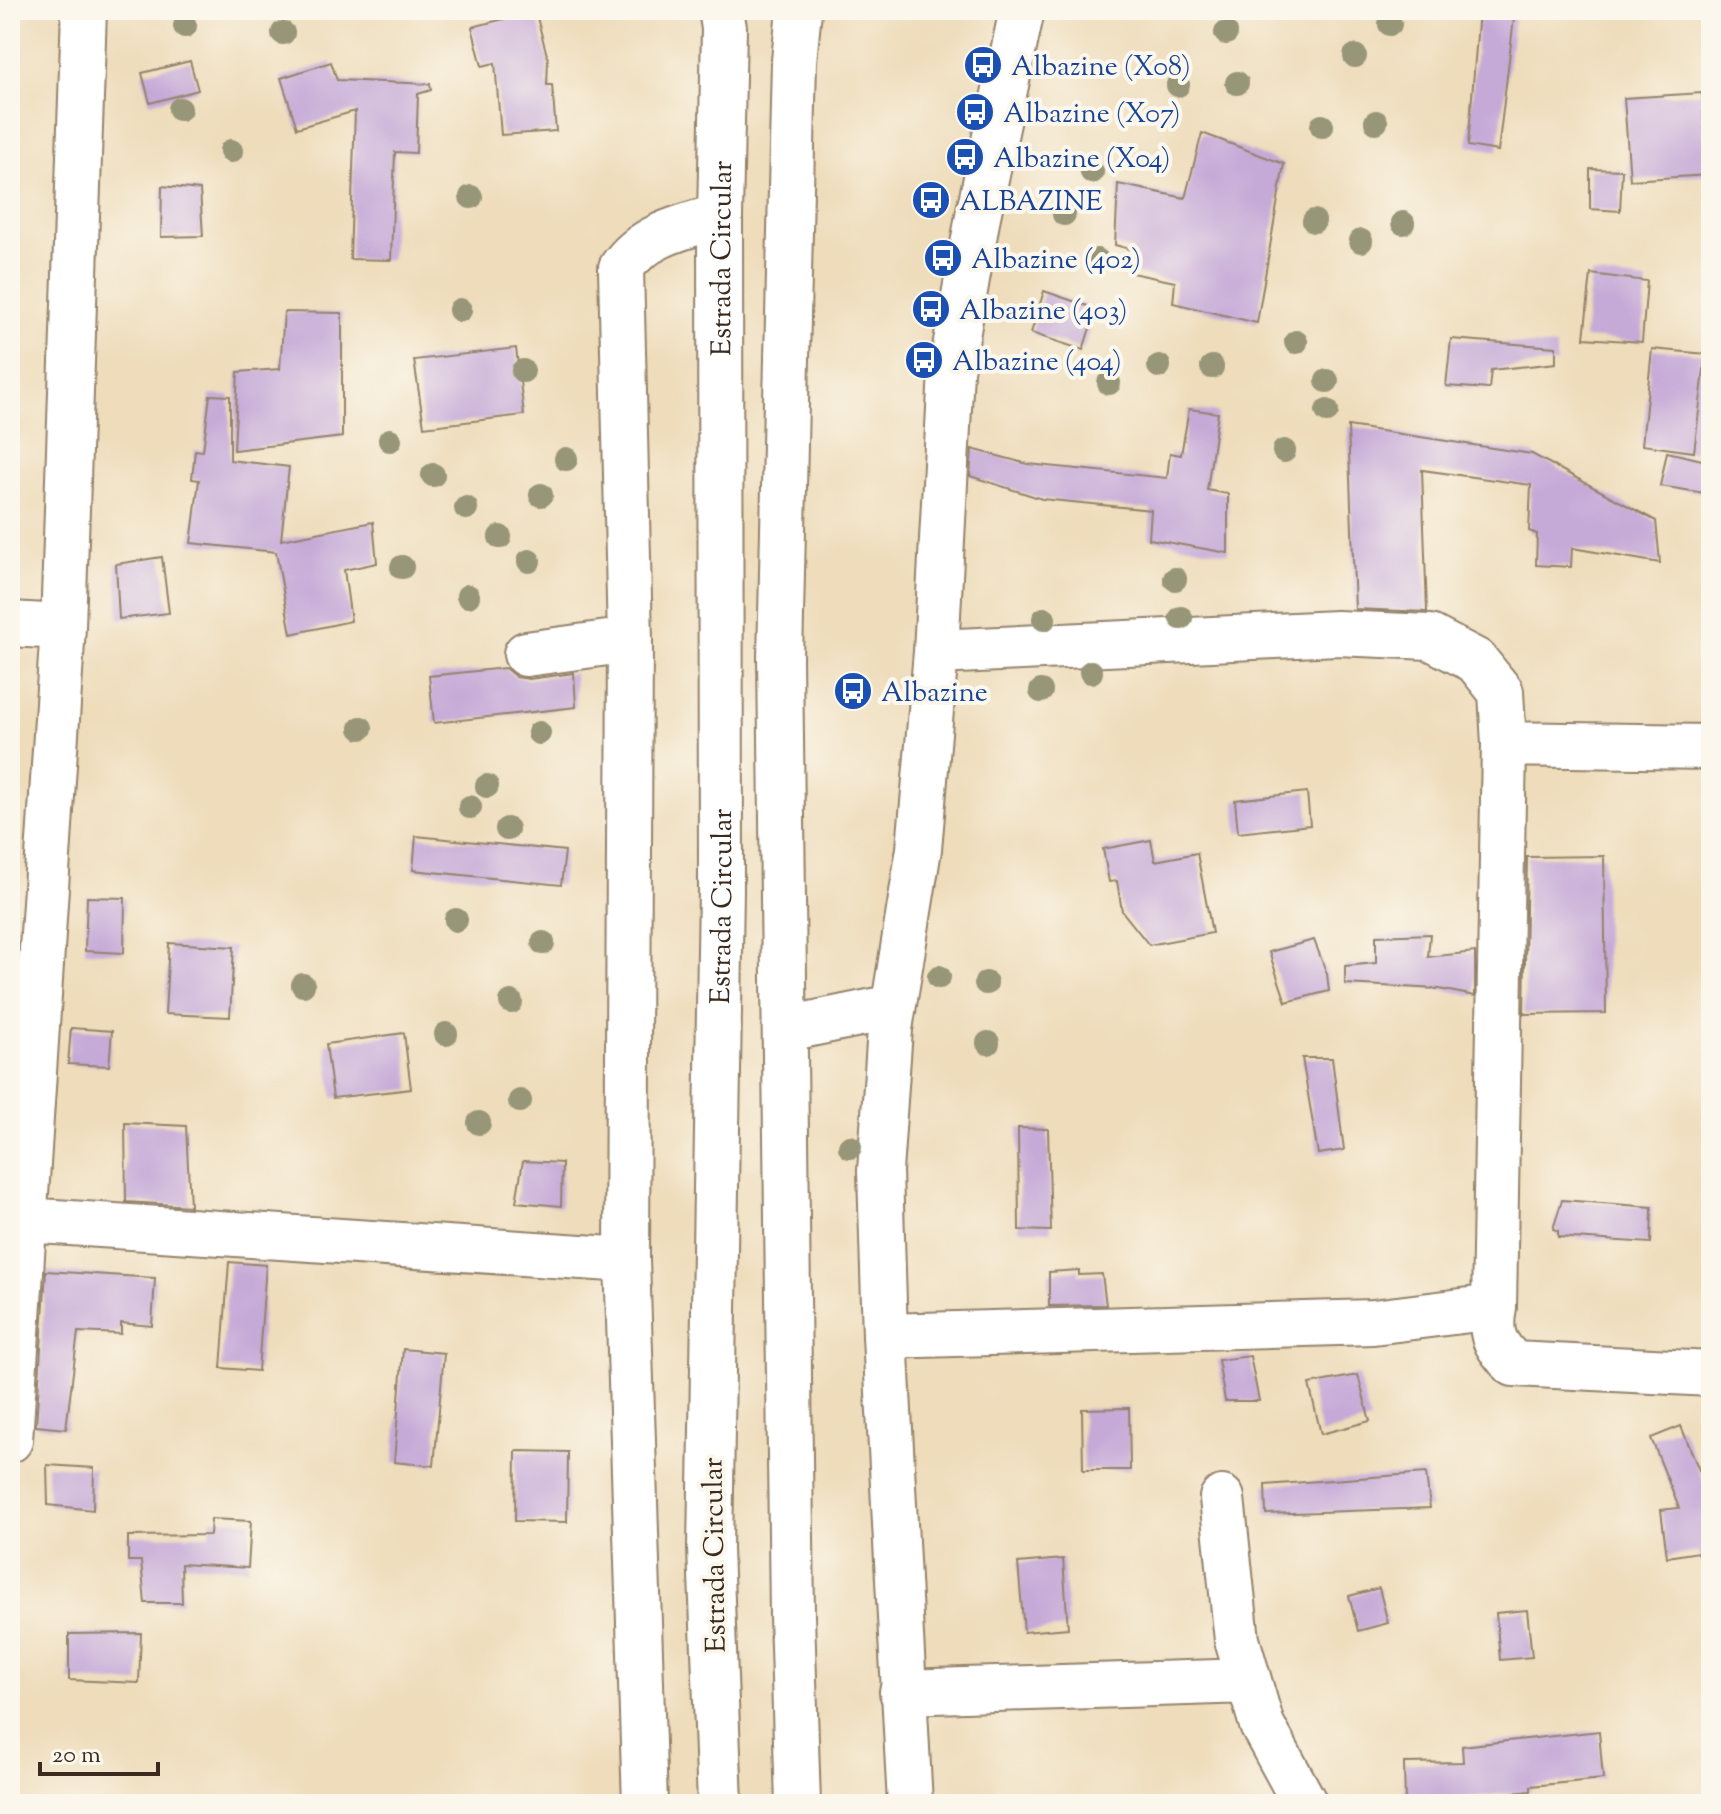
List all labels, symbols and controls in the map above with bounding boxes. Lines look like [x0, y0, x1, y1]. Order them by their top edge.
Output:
bus stop icon: Albazine (X08) [962, 44, 1004, 86]
place label: Albazine (X08) [1011, 48, 1191, 88]
bus stop icon: Albazine (X07) [954, 91, 996, 133]
place label: Albazine (X07) [1003, 95, 1180, 135]
bus stop icon: Albazine (X04) [944, 136, 986, 178]
place label: Albazine (X04) [993, 140, 1170, 180]
street label: Estrada Circular [703, 160, 744, 356]
bus stop icon: ALBAZINE [910, 179, 952, 221]
place label: ALBAZINE [959, 183, 1102, 223]
bus stop icon: Albazine (402) [922, 237, 964, 279]
place label: Albazine (402) [971, 241, 1141, 281]
bus stop icon: Albazine (403) [910, 288, 952, 330]
place label: Albazine (403) [959, 292, 1127, 332]
bus stop icon: Albazine (404) [903, 339, 945, 381]
place label: Albazine (404) [952, 343, 1122, 383]
bus stop icon: Albazine [832, 670, 874, 712]
place label: Albazine [881, 674, 988, 714]
street label: Estrada Circular [702, 808, 744, 1004]
street label: Estrada Circular [694, 1456, 738, 1653]
scale bar [40, 1726, 158, 1776]
text: 20 m [52, 1739, 101, 1773]

